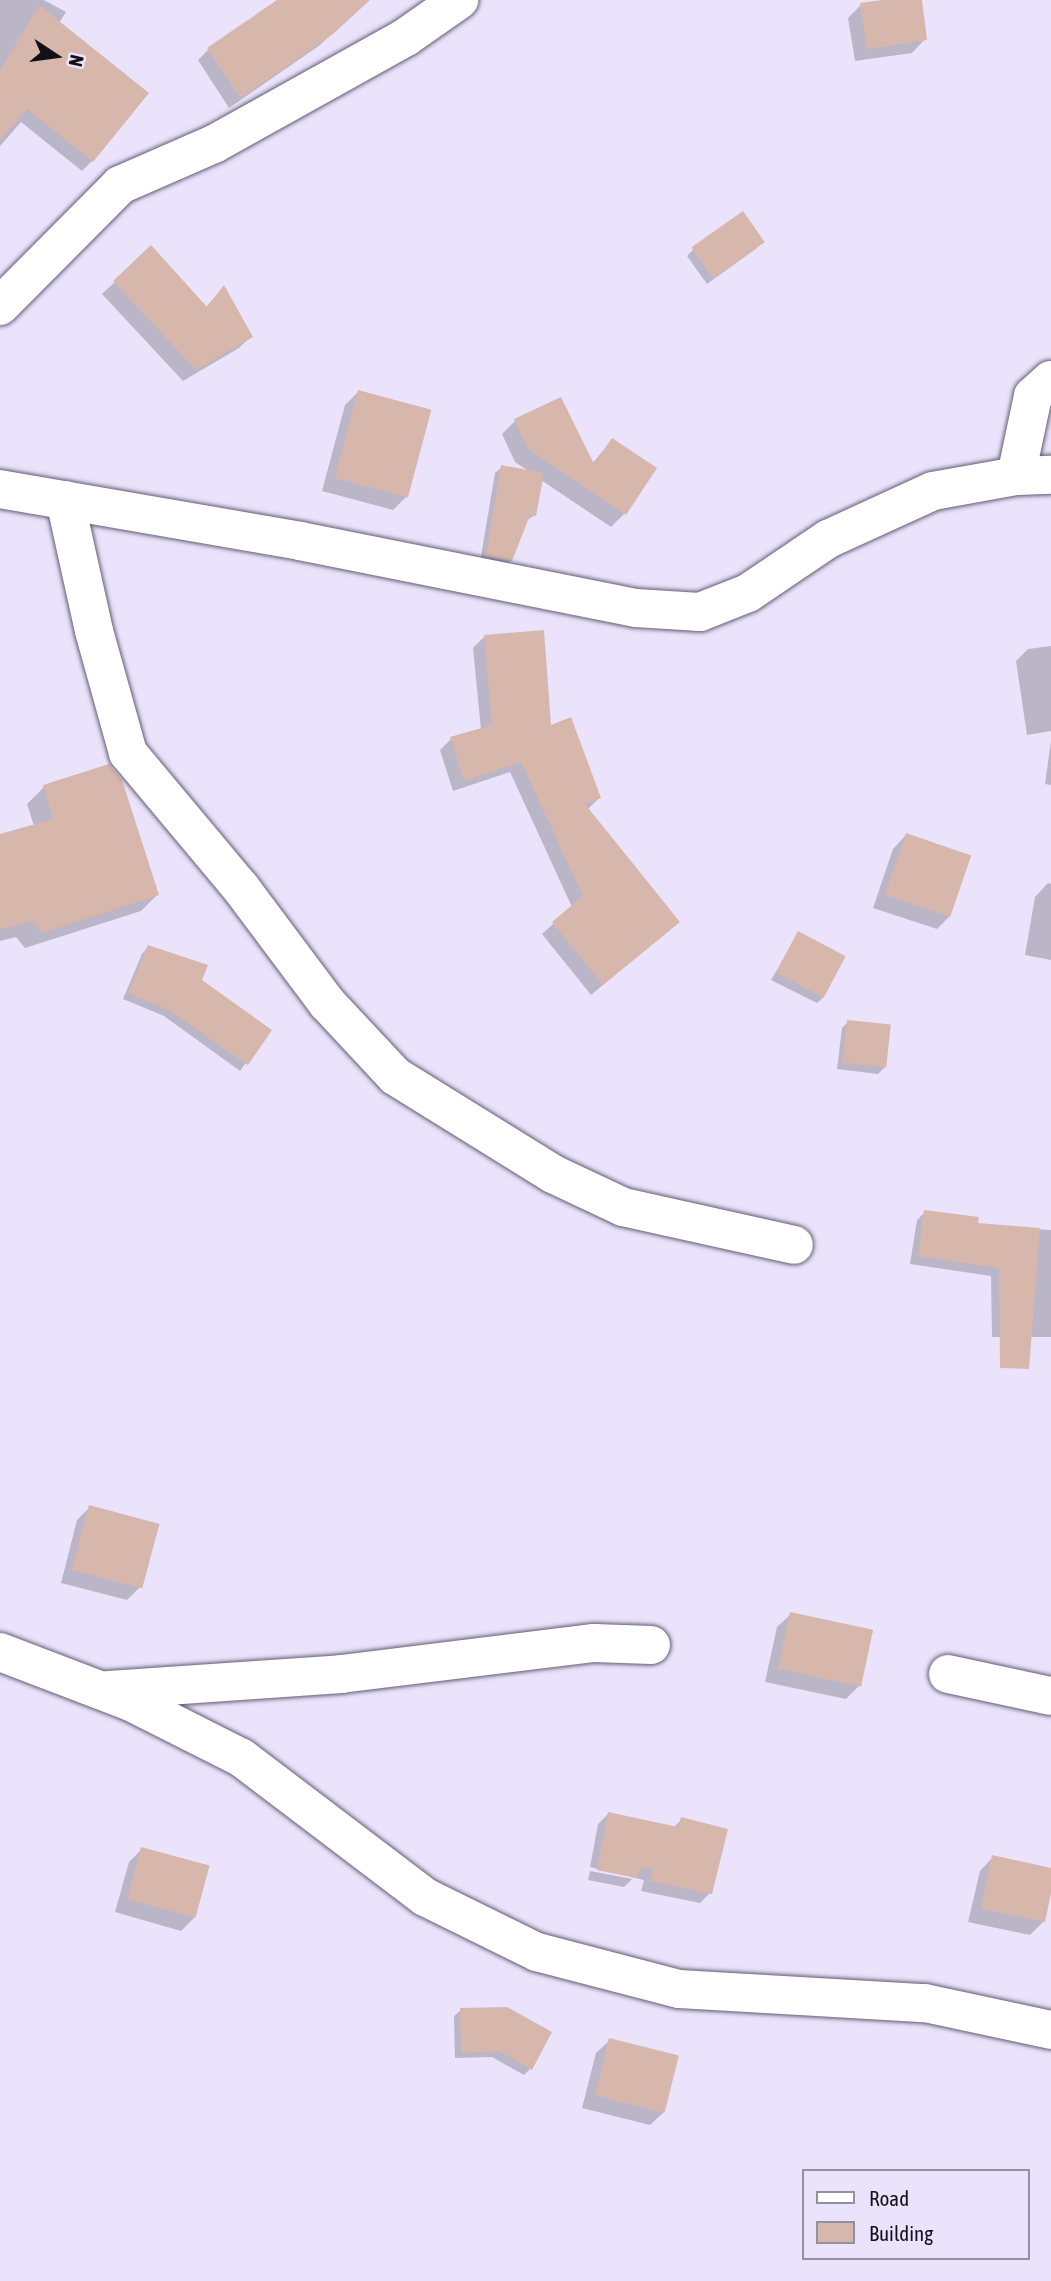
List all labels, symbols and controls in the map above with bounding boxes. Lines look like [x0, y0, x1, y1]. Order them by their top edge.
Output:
north arrow [21, 21, 91, 91]
text: N [64, 53, 88, 69]
legend [802, 2169, 1030, 2260]
text: Road [869, 2186, 909, 2210]
text: Building [869, 2221, 933, 2245]

